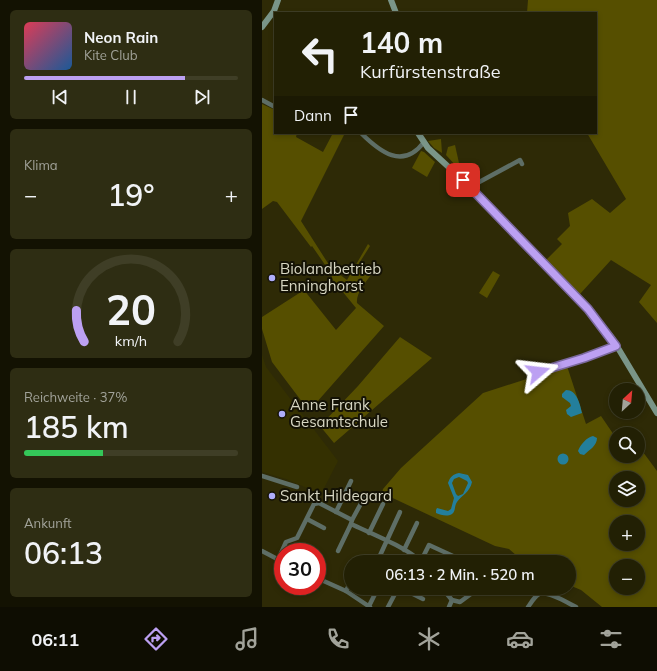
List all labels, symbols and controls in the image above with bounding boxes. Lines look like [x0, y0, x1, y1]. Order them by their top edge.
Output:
text: 140 m [360, 25, 443, 60]
text: Neon Rain [84, 28, 158, 47]
icon: left [294, 28, 346, 80]
text: Kite Club [84, 47, 138, 63]
text: Kurfürstenstraße [360, 60, 501, 83]
icon: previous [49, 86, 71, 108]
icon: pause [120, 86, 142, 108]
icon: next [191, 86, 213, 108]
icon: arrive [340, 104, 362, 126]
text: Dann [294, 106, 332, 125]
text: Klima [24, 157, 58, 173]
pin [446, 163, 480, 197]
icon: arrive [452, 169, 474, 191]
text: 19° [107, 176, 155, 214]
text: − [24, 181, 37, 209]
text: + [225, 181, 238, 209]
place label: Biolandbetrieb Enninghorst [280, 259, 381, 295]
marker: Biolandbetrieb Enninghorst [267, 273, 277, 283]
text: 20 [106, 282, 156, 334]
text: km/h [115, 331, 147, 349]
position arrow [517, 351, 559, 393]
north arrow [609, 383, 645, 419]
map controls [609, 383, 645, 595]
text: Reichweite · 37% [24, 389, 128, 405]
place label: Anne Frank Gesamtschule [290, 395, 388, 431]
text: 185 km [24, 408, 129, 446]
marker: Anne Frank Gesamtschule [277, 409, 287, 419]
button: search [609, 427, 645, 463]
button: layers [609, 471, 645, 507]
place label: Sankt Hildegard [280, 486, 392, 505]
marker: Sankt Hildegard [267, 491, 277, 501]
text: Ankunft [24, 515, 72, 531]
button: + [609, 515, 645, 551]
text: 06:13 [24, 534, 103, 572]
speed limit sign: 30 [274, 543, 326, 595]
button: − [609, 559, 645, 595]
text: 06:13 · 2 Min. · 520 m [385, 565, 535, 584]
icon: directions [142, 625, 170, 653]
icon: music [233, 625, 261, 653]
icon: phone [324, 625, 352, 653]
icon: climate [415, 625, 443, 653]
icon: car [506, 625, 534, 653]
icon: filters [597, 625, 625, 653]
text: 06:11 [32, 628, 79, 651]

